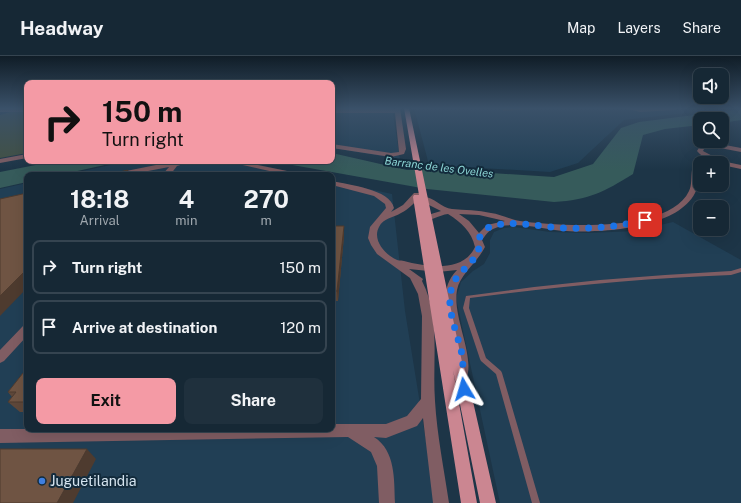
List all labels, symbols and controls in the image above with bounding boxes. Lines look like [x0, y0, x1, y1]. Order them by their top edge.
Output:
text: Headway [20, 17, 103, 39]
text: Map [567, 20, 595, 36]
text: Layers [617, 20, 661, 36]
text: Share [683, 20, 721, 36]
map controls [693, 68, 729, 236]
button: sound [693, 68, 729, 104]
text: 150 m [102, 95, 182, 128]
icon: right [36, 96, 88, 148]
button: search [693, 112, 729, 148]
text: Turn right [102, 129, 184, 150]
water label: Barranc de les Ovelles [384, 154, 495, 180]
button: + [693, 156, 729, 192]
text: 18:18 [70, 185, 129, 213]
text: 4 [178, 185, 194, 213]
text: 270 [243, 185, 289, 213]
button: − [693, 200, 729, 236]
pin [628, 203, 662, 237]
icon: arrive [634, 209, 656, 231]
text: Arrival [80, 213, 120, 228]
text: min [175, 213, 197, 228]
text: m [261, 213, 272, 228]
icon: right [38, 256, 60, 278]
text: Turn right [72, 259, 142, 276]
text: 150 m [279, 259, 321, 276]
icon: arrive [38, 316, 60, 338]
text: Arrive at destination [72, 319, 217, 336]
text: 120 m [280, 319, 321, 336]
position arrow [443, 368, 485, 410]
button: Exit [36, 378, 176, 424]
button: Share [184, 378, 323, 424]
place label: Juguetilandia [50, 473, 136, 489]
marker: Juguetilandia [37, 476, 47, 486]

